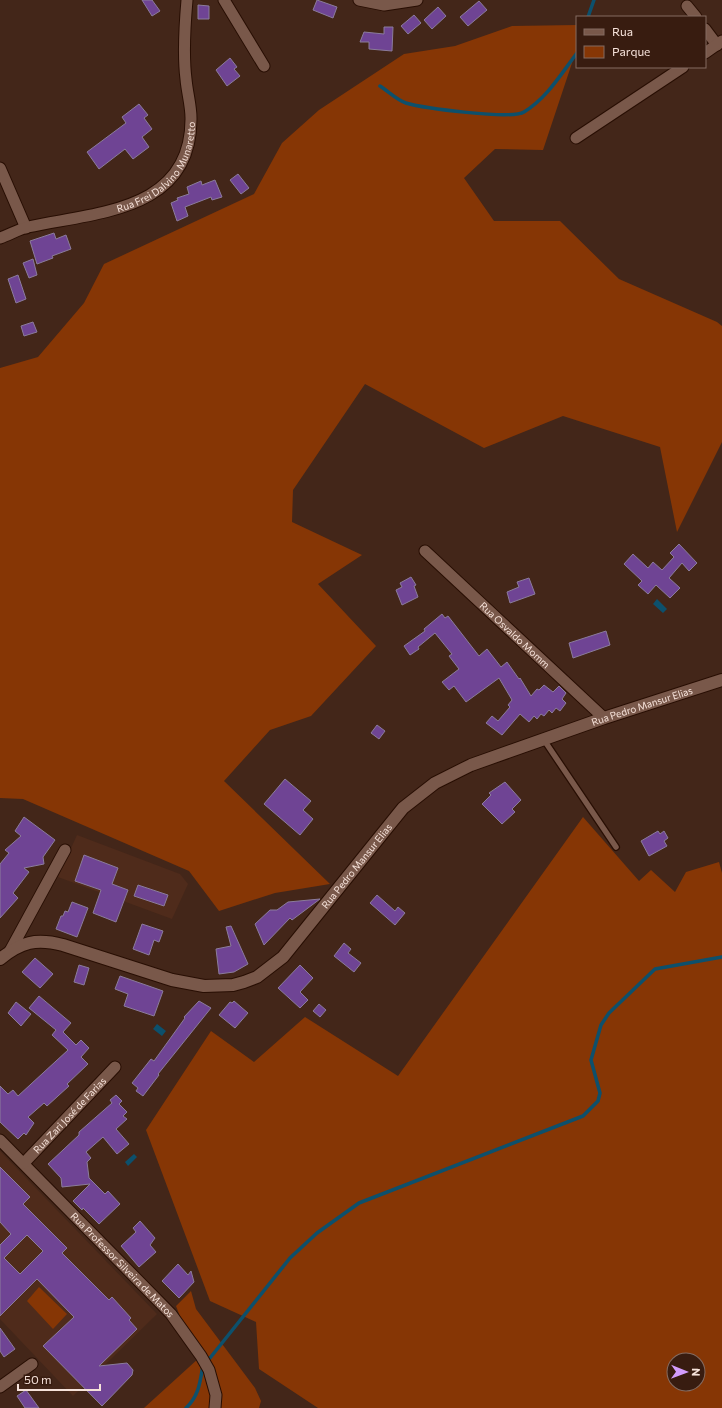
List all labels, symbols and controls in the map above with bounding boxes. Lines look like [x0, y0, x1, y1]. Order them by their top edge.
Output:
legend [576, 16, 706, 68]
text: Rua [612, 24, 633, 38]
text: Parque [612, 44, 650, 58]
street label: Rua Frei Dalvino Munaretto [115, 121, 197, 214]
street label: Rua Osvaldo Momm [477, 599, 552, 671]
street label: Rua Pedro Mansur Elias [590, 684, 694, 728]
street label: Rua Pedro Mansur Elias [319, 821, 395, 911]
street label: Rua Zari José de Farias [30, 1074, 109, 1156]
street label: Rua Professor Silveira de Matos [68, 1210, 177, 1320]
north arrow [666, 1352, 706, 1392]
scale bar [18, 1366, 100, 1392]
text: N [690, 1368, 703, 1376]
text: 50 m [24, 1372, 52, 1386]

